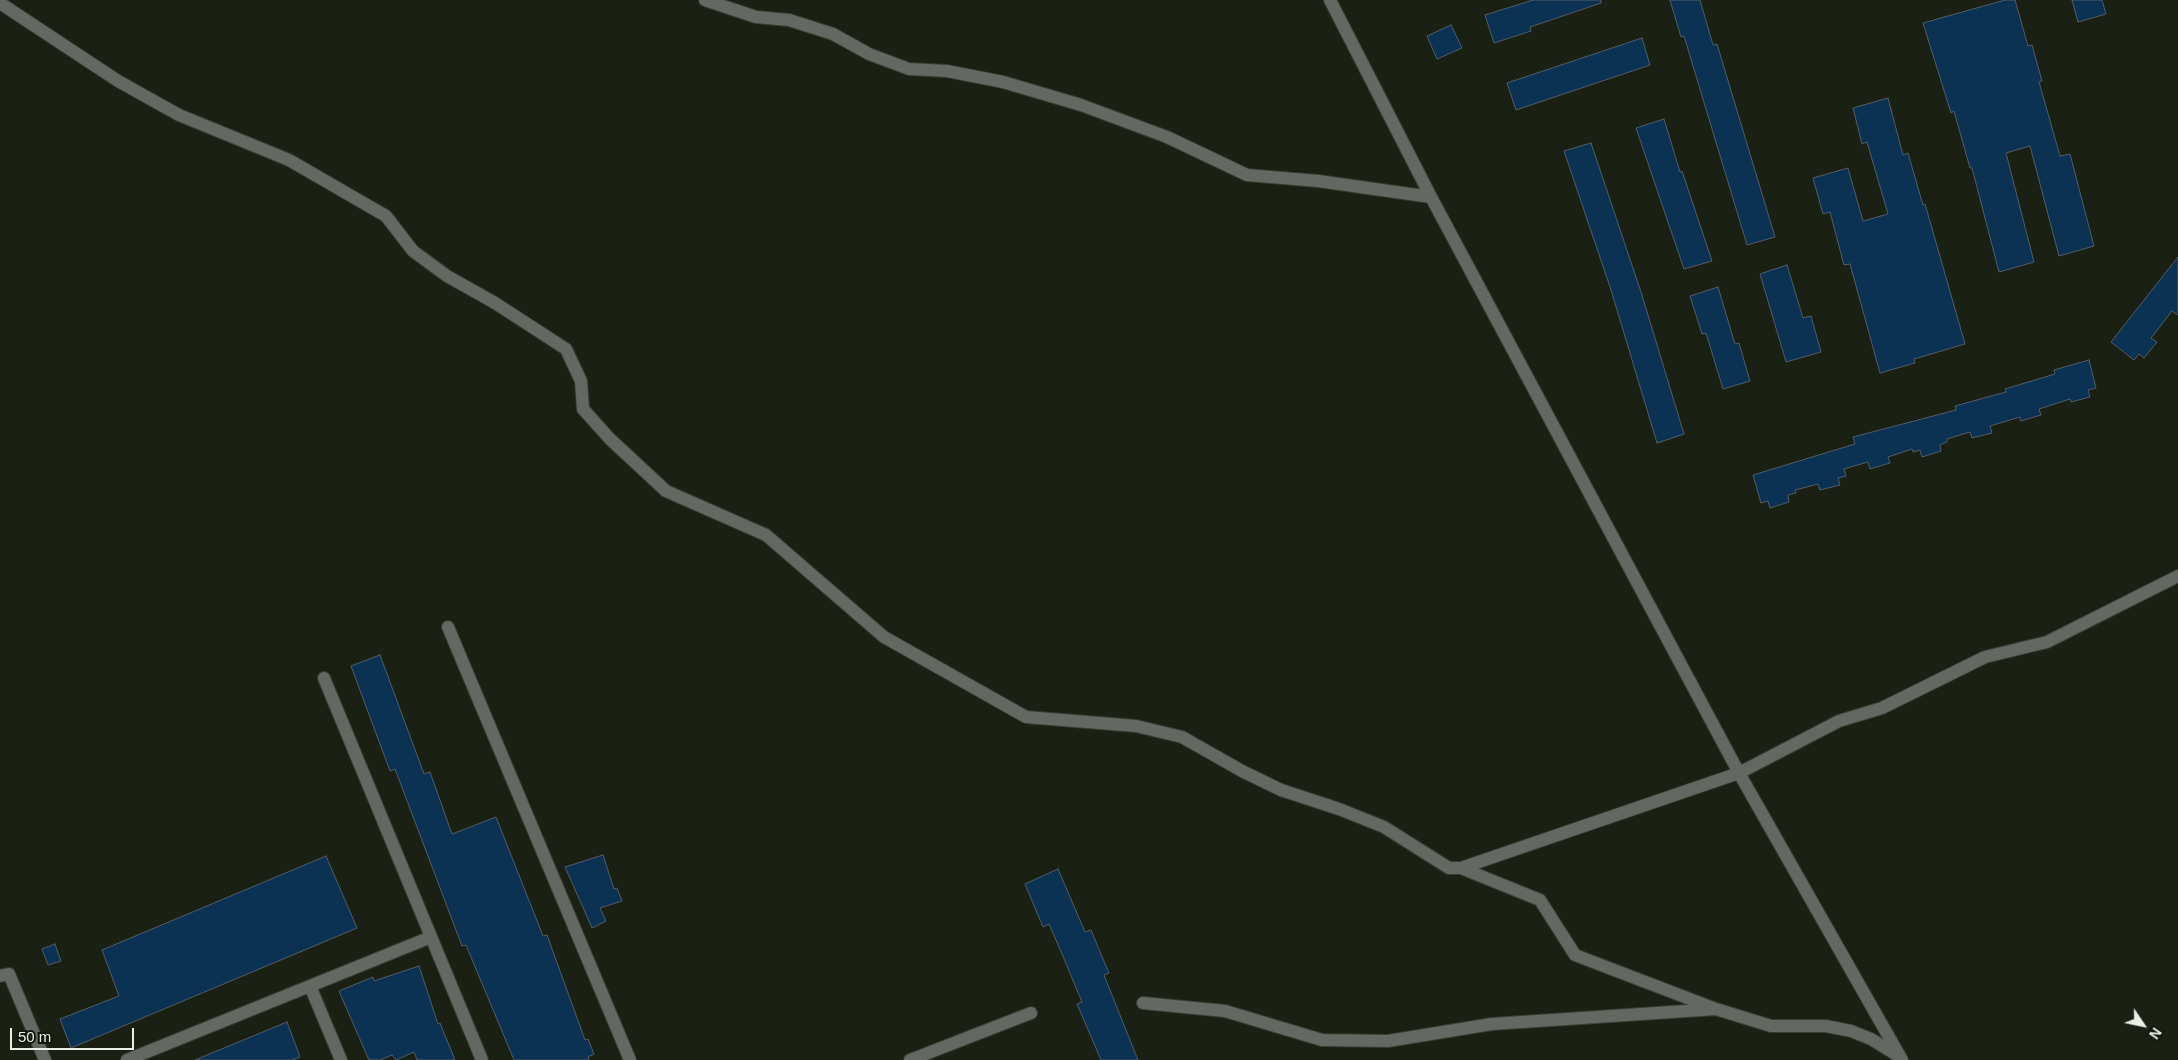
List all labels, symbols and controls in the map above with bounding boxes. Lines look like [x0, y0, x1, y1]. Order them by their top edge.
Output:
north arrow [2118, 1000, 2168, 1050]
scale bar [12, 1018, 136, 1050]
text: N [2146, 1025, 2165, 1042]
text: 50 m [18, 1028, 51, 1045]

